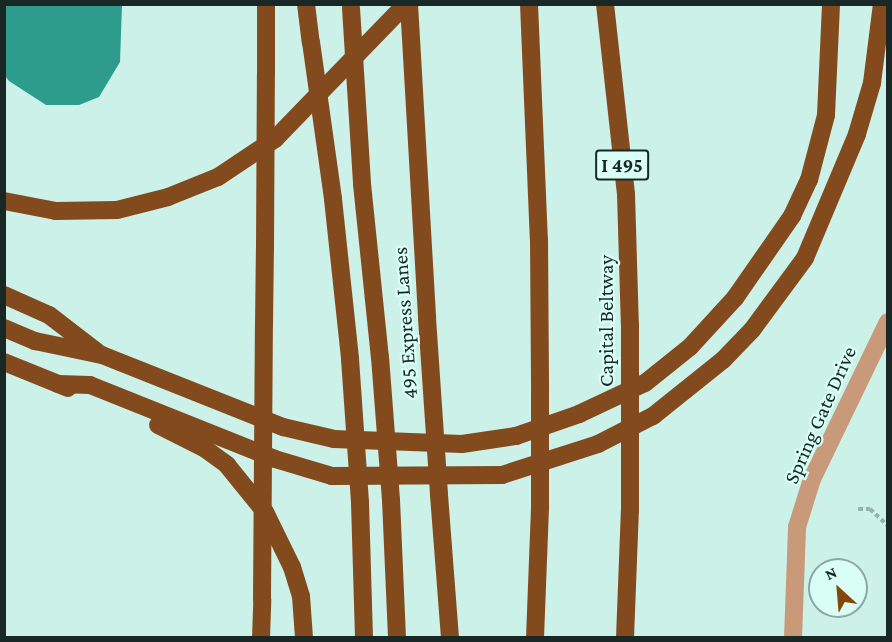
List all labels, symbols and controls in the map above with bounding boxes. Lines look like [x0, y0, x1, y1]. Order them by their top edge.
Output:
road number: I 495 [595, 148, 649, 182]
street label: 495 Express Lanes [387, 246, 423, 400]
street label: Capital Beltway [593, 255, 619, 387]
street label: Spring Gate Drive [778, 342, 862, 488]
north arrow [808, 558, 868, 618]
text: N [822, 563, 839, 583]

